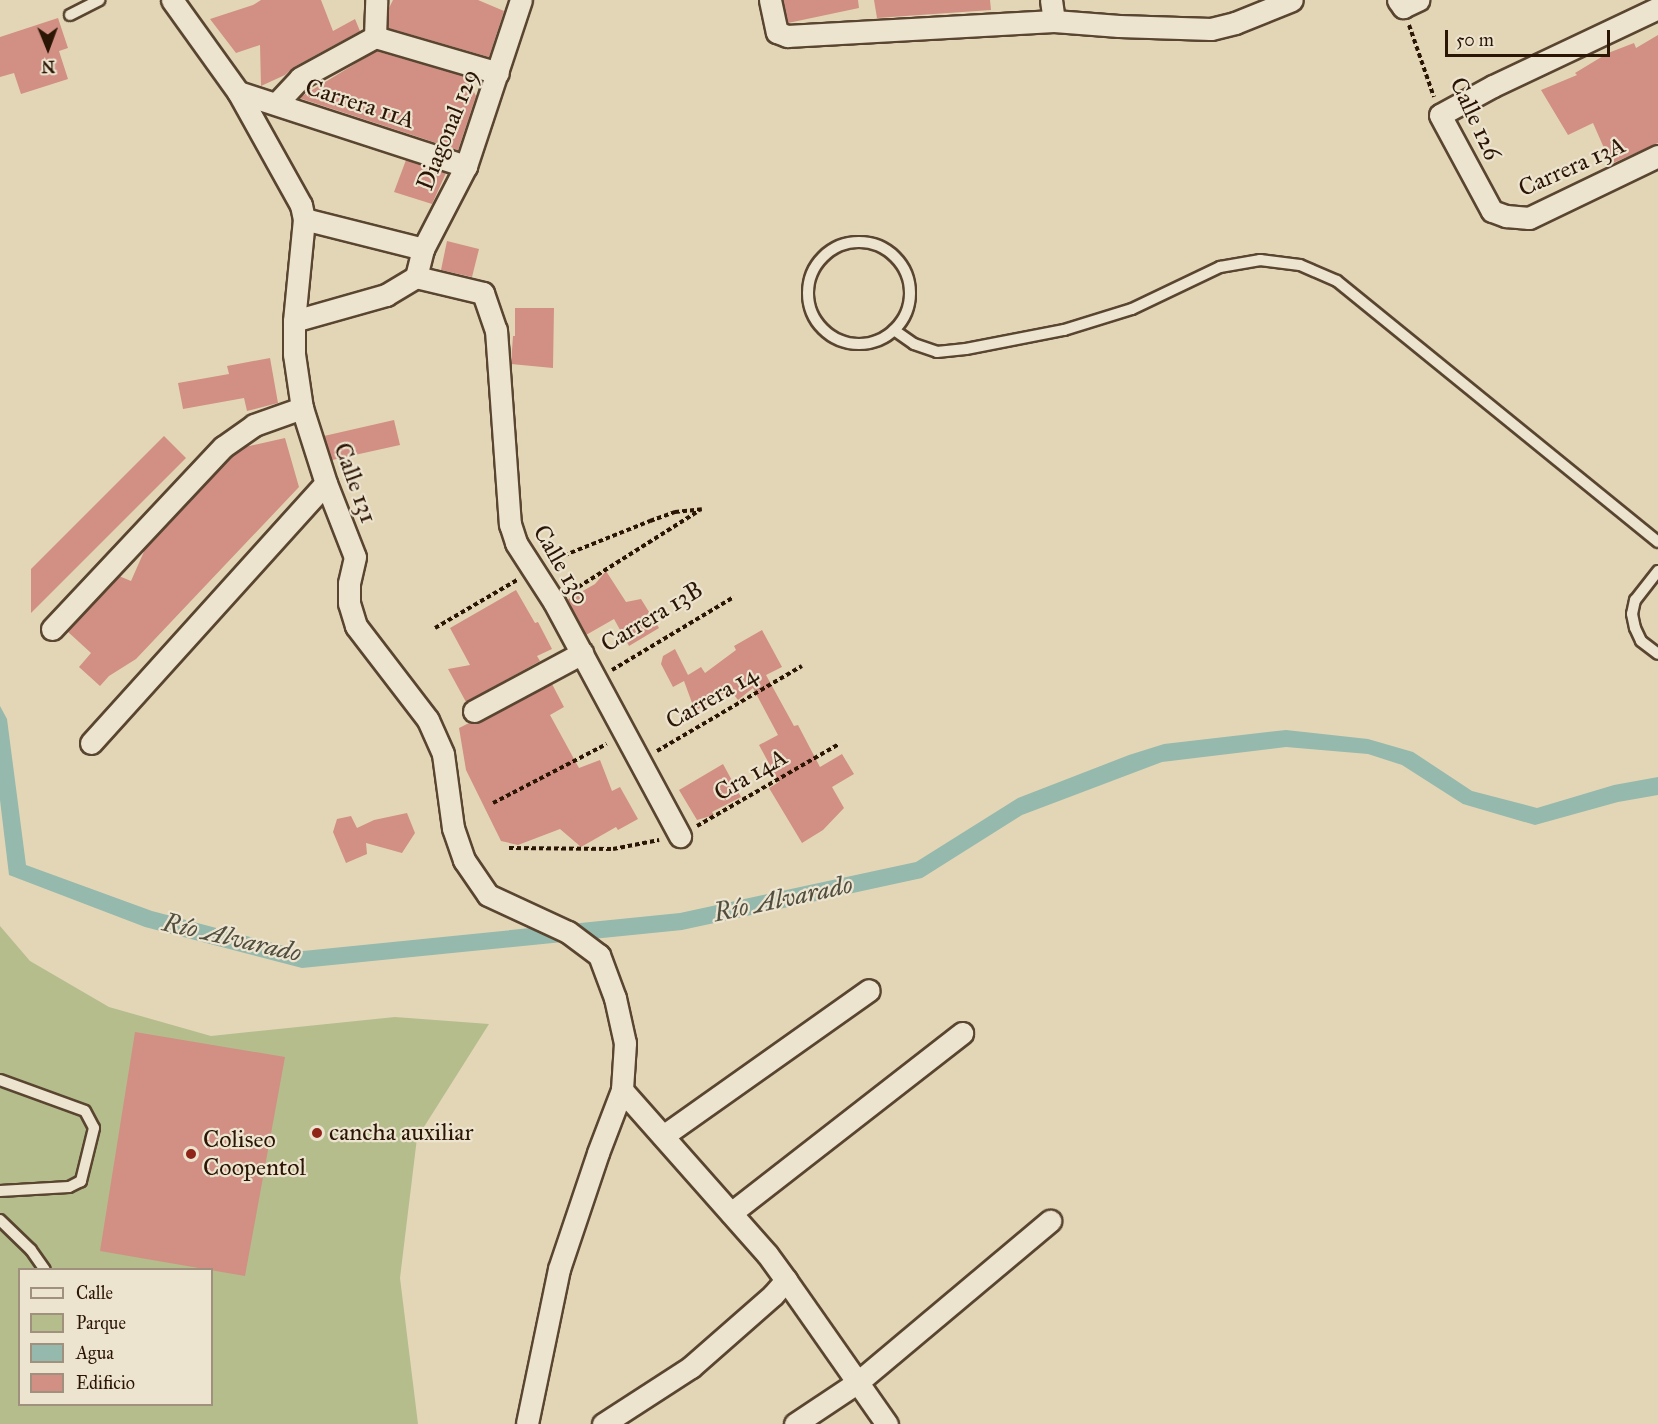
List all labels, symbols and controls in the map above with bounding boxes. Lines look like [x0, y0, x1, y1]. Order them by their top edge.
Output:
north arrow [18, 18, 78, 78]
scale bar [1448, 18, 1613, 56]
text: 50 m [1456, 29, 1494, 51]
text: N [41, 57, 55, 76]
street label: Diagonal 129 [411, 65, 485, 195]
street label: Carrera 11A [301, 73, 419, 135]
street label: Calle 126 [1443, 73, 1507, 165]
street label: Carrera 13A [1514, 131, 1630, 203]
street label: Calle 131 [327, 439, 383, 527]
street label: Calle 130 [527, 520, 595, 610]
street label: Carrera 13B [596, 575, 708, 659]
street label: Carrera 14 [661, 660, 763, 736]
street label: Cra 14A [709, 743, 793, 807]
water label: Río Alvarado [711, 869, 855, 929]
water label: Río Alvarado [160, 907, 304, 969]
place label: cancha auxiliar [329, 1119, 473, 1147]
place label: Coliseo Coopentol [203, 1126, 306, 1182]
marker: cancha auxiliar [310, 1126, 324, 1140]
marker: Coliseo Coopentol [184, 1147, 198, 1161]
legend [18, 1268, 213, 1406]
text: Calle [76, 1282, 113, 1304]
text: Parque [76, 1312, 126, 1334]
text: Agua [76, 1342, 114, 1364]
text: Edificio [76, 1372, 135, 1394]

